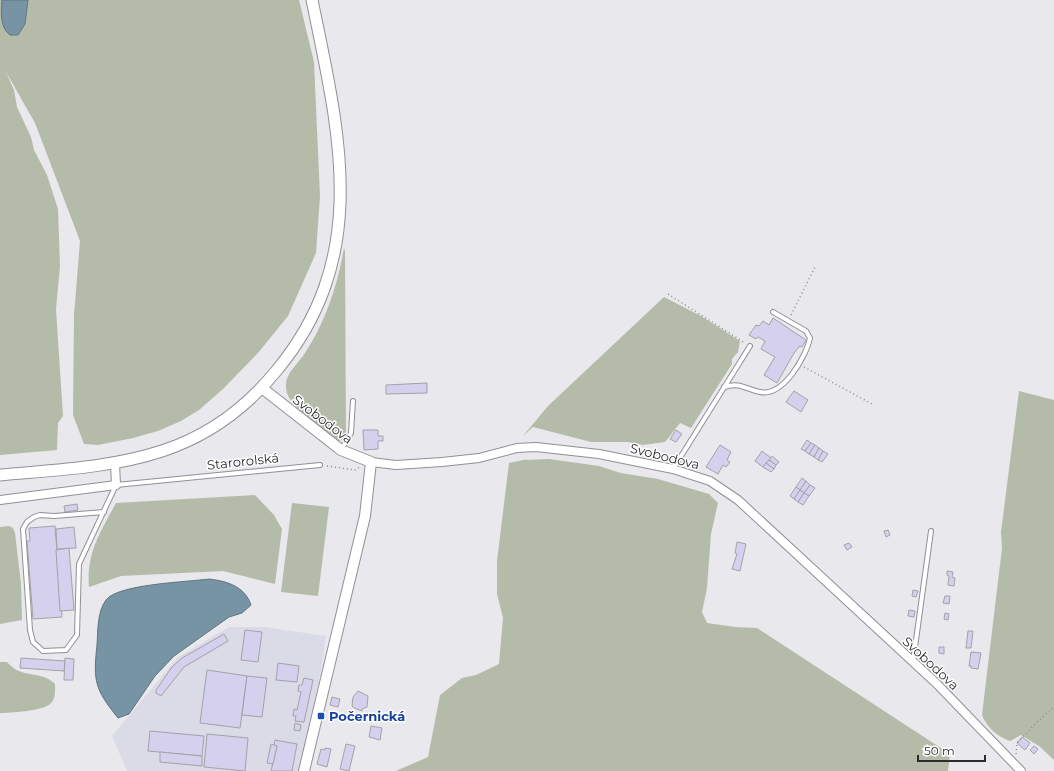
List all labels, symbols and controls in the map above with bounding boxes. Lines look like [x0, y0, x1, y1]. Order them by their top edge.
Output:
street label: Svobodova [290, 391, 356, 447]
street label: Svobodova [629, 440, 701, 472]
street label: Starorolská [206, 449, 280, 473]
street label: Svobodova [900, 633, 962, 693]
place label: Počernická [329, 708, 405, 724]
marker: Počernická [316, 711, 326, 721]
scale bar [918, 737, 985, 763]
text: 50 m [924, 743, 955, 758]

